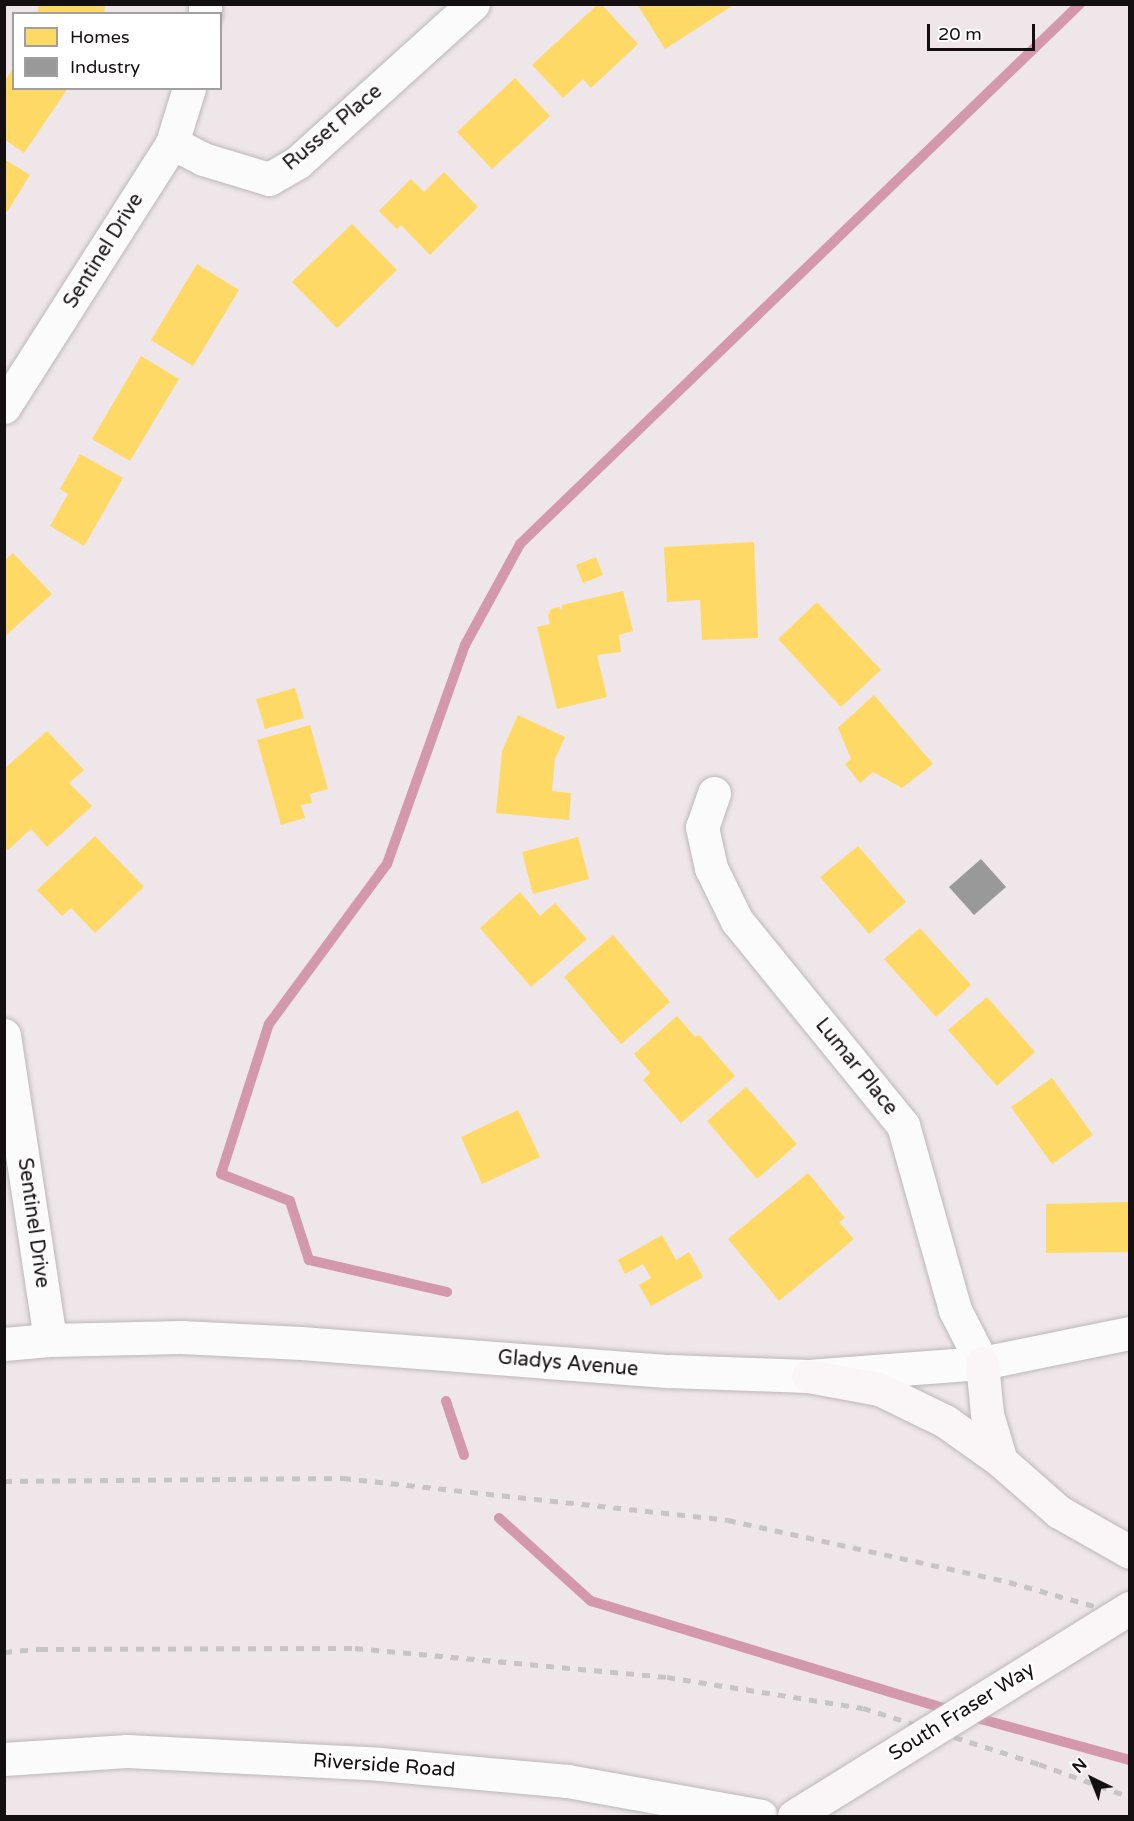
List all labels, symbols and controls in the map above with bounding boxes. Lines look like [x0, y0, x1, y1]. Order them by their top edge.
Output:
legend [12, 12, 222, 90]
scale bar [930, 12, 1038, 50]
text: 20 m [938, 23, 982, 45]
text: Homes [70, 26, 130, 48]
text: Industry [70, 56, 140, 78]
street label: Russet Place [279, 80, 387, 176]
street label: Sentinel Drive [59, 189, 149, 313]
street label: Lumar Place [810, 1014, 902, 1120]
street label: Sentinel Drive [12, 1156, 54, 1290]
street label: Gladys Avenue [497, 1346, 639, 1382]
street label: South Fraser Way [885, 1658, 1039, 1766]
street label: Riverside Road [312, 1749, 456, 1783]
north arrow [1062, 1749, 1122, 1809]
text: N [1068, 1754, 1091, 1778]

